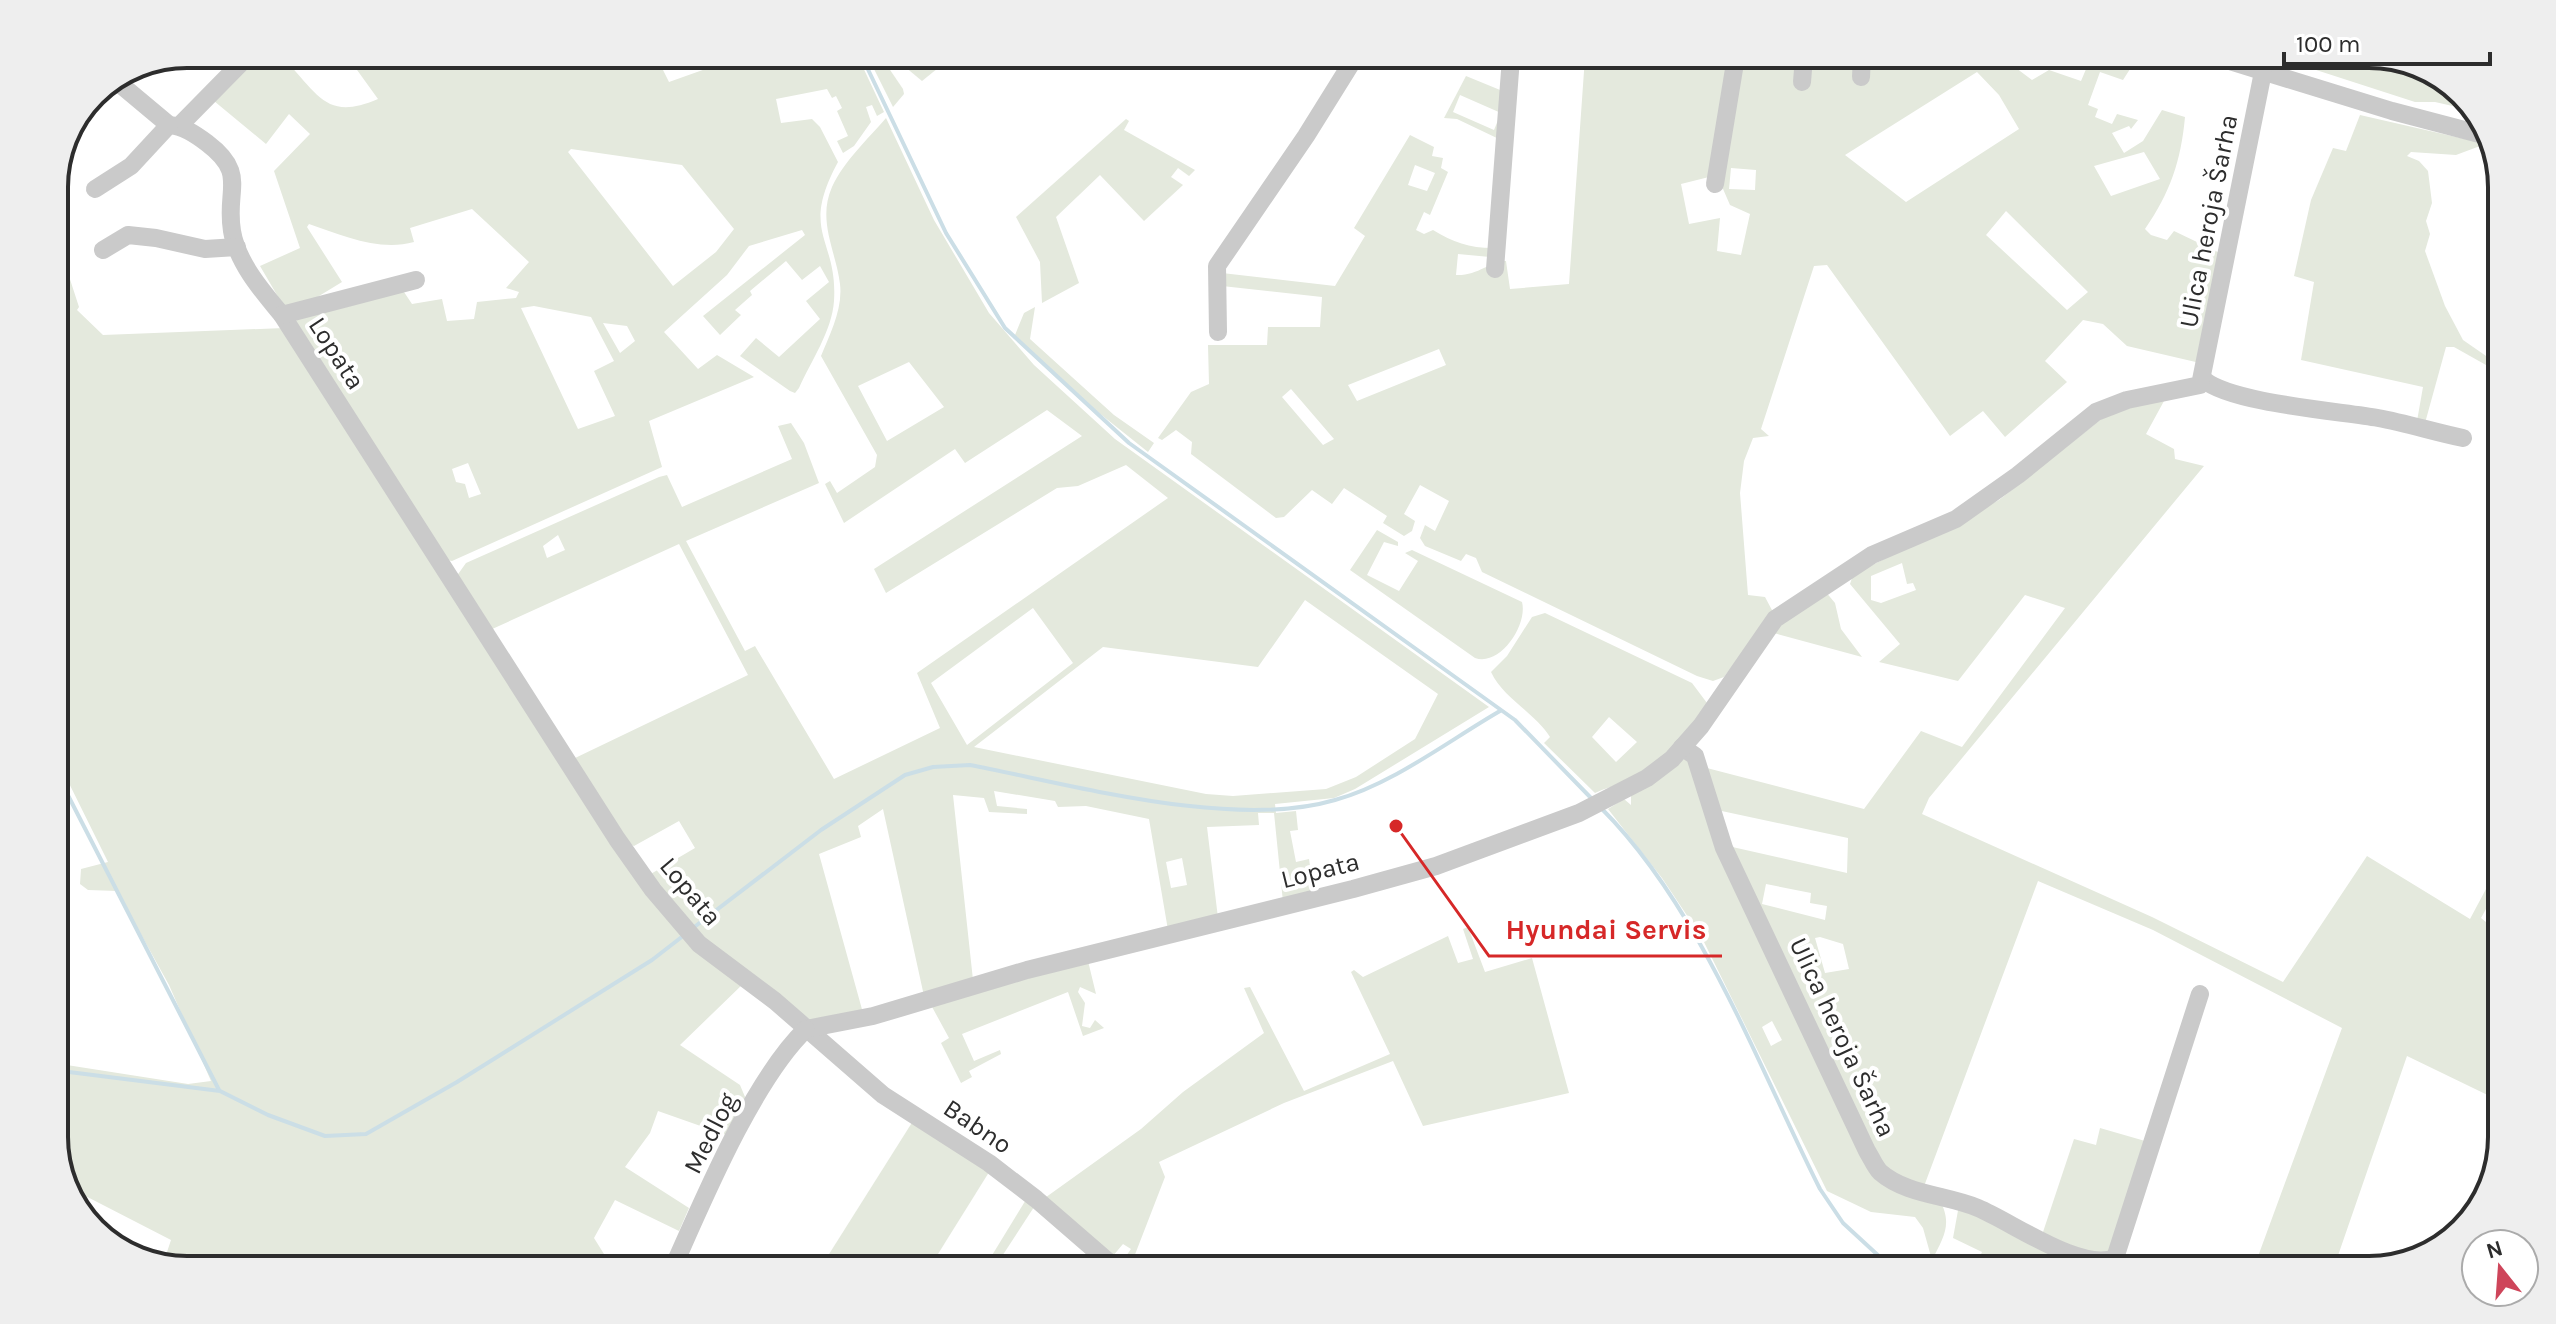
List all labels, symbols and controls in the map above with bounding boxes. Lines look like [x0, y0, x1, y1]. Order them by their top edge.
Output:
scale bar [2284, 16, 2490, 66]
text: 100 m [2296, 30, 2361, 58]
street label: Ulica heroja Šarha [2172, 112, 2244, 330]
street label: Lopata [302, 311, 371, 395]
street label: Lopata [1278, 846, 1363, 895]
street label: Lopata [653, 851, 728, 932]
callout: Hyundai Servis [1489, 904, 1722, 956]
text: Hyundai Servis [1506, 913, 1706, 946]
street label: Ulica heroja Šarha [1783, 932, 1903, 1142]
street label: Medlog [677, 1087, 744, 1179]
street label: Babno [938, 1092, 1018, 1160]
north arrow [2460, 1228, 2540, 1308]
text: N [2483, 1235, 2506, 1265]

